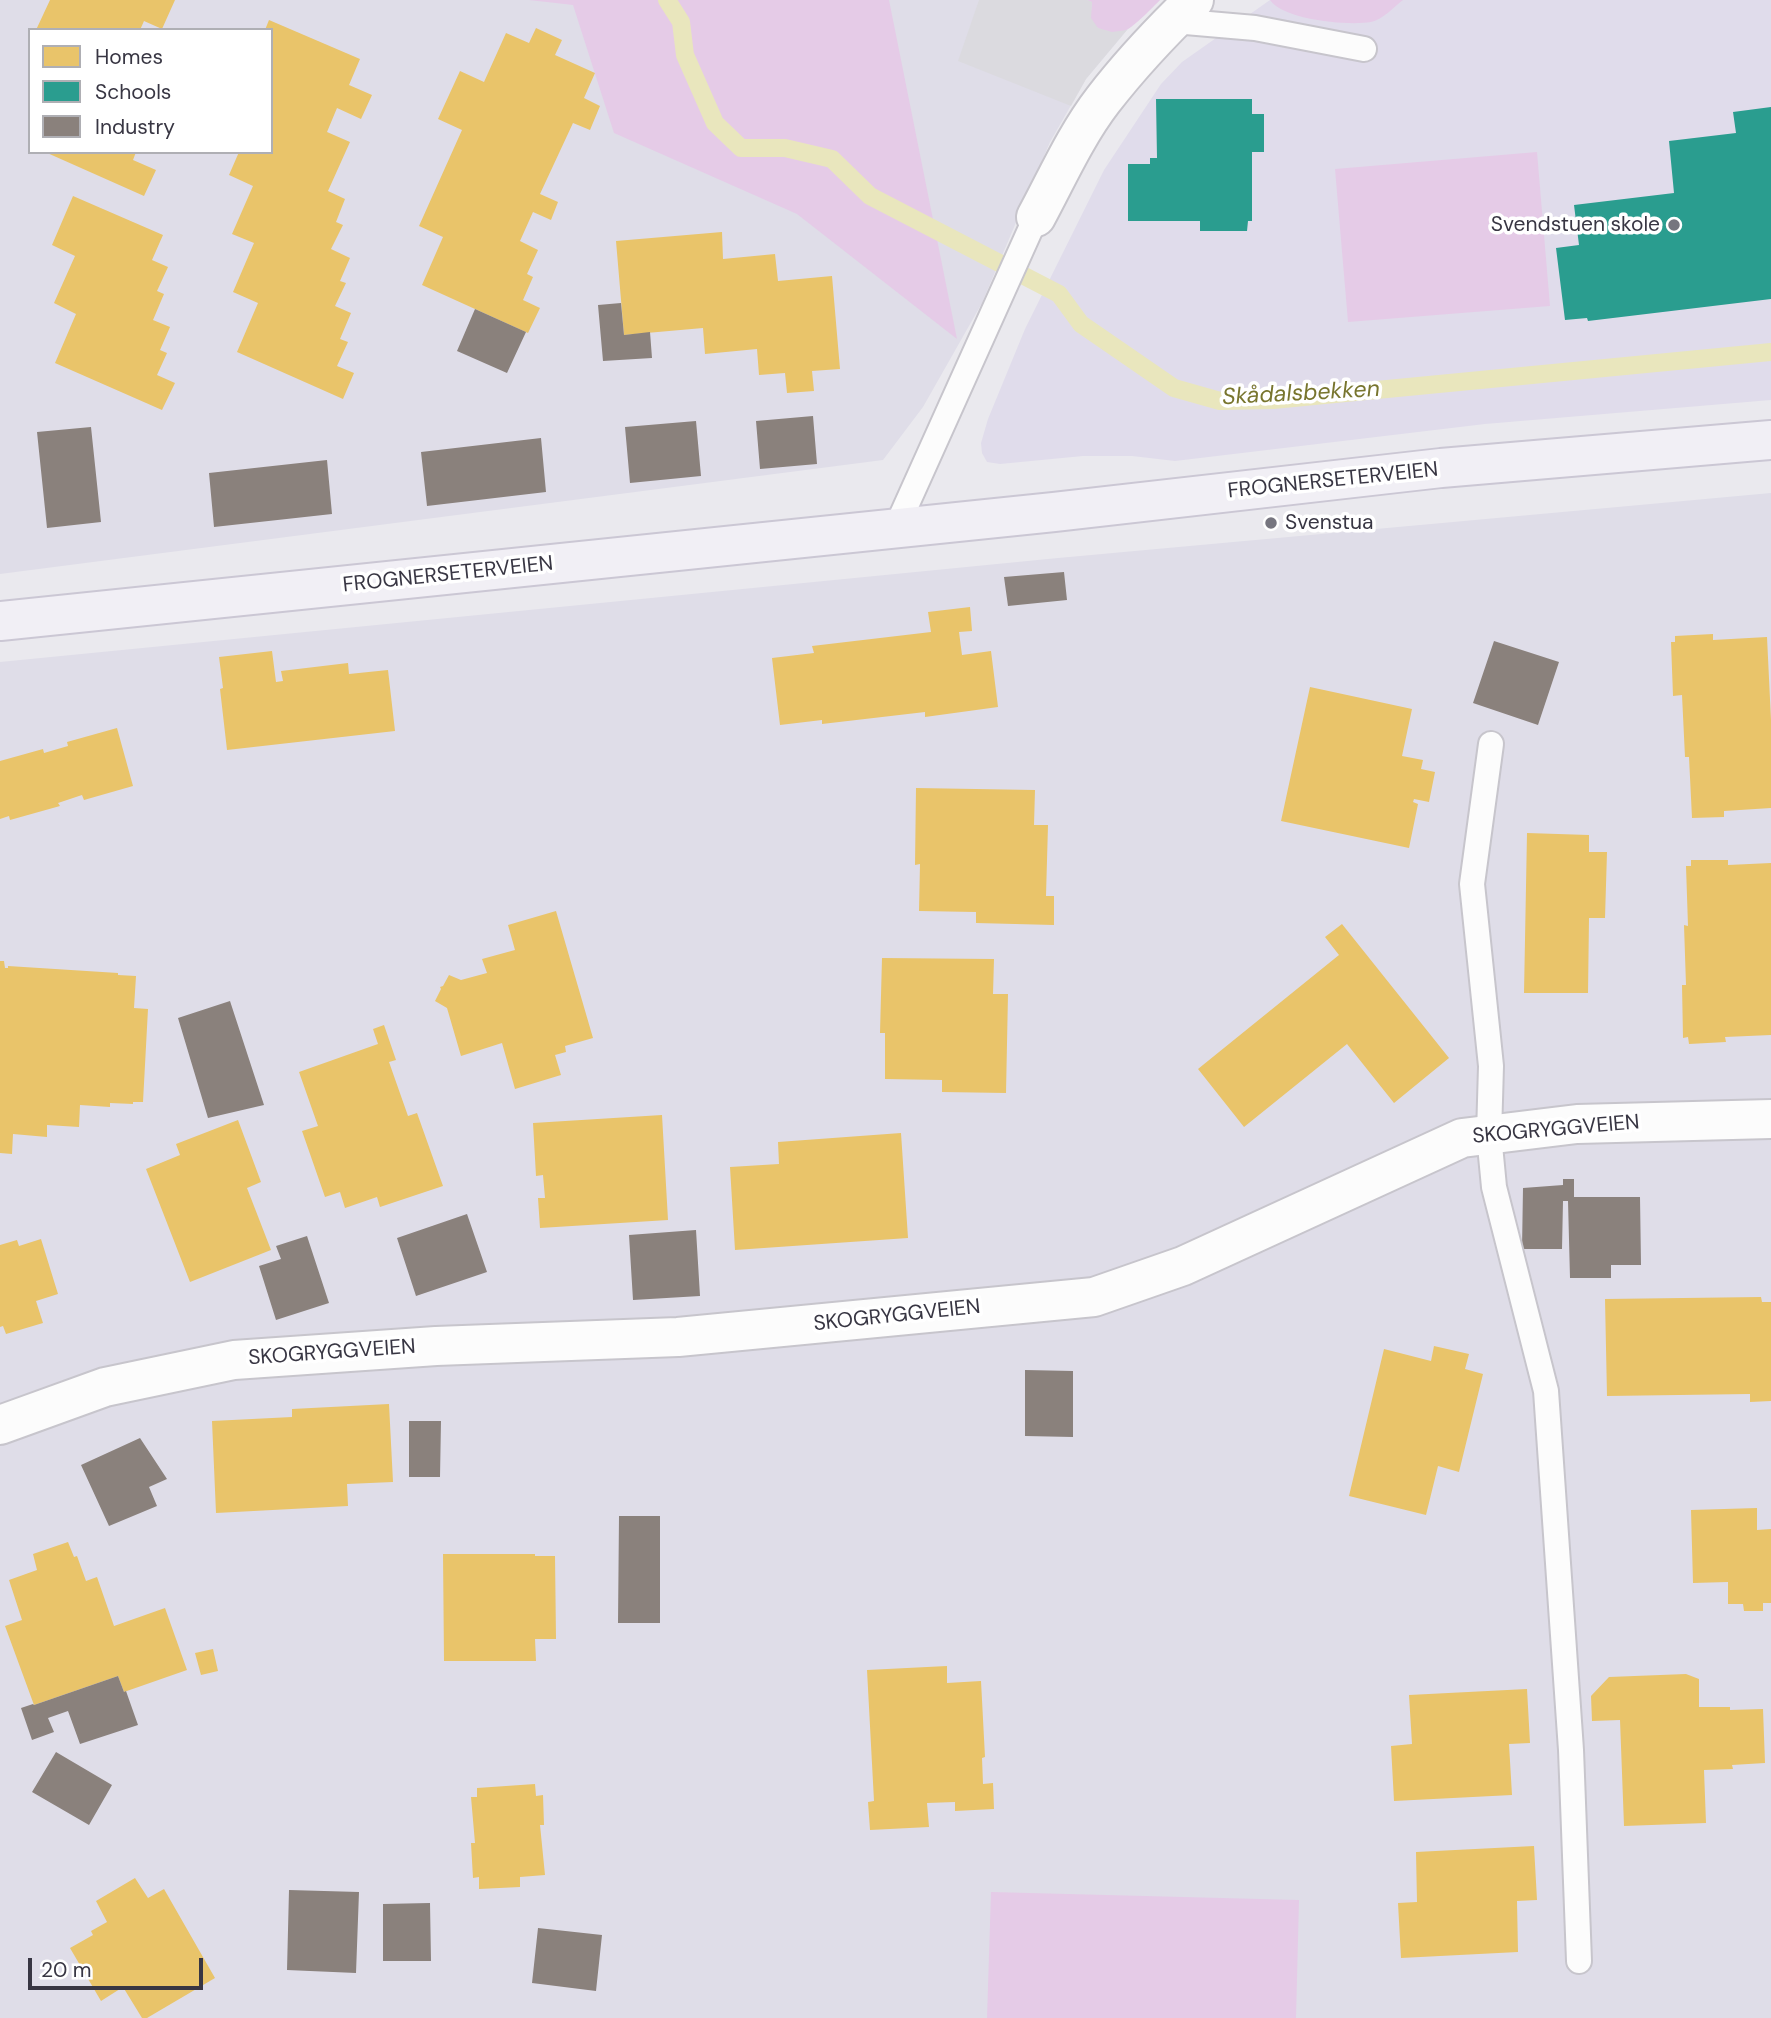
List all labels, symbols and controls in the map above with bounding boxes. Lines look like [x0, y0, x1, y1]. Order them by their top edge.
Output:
legend [28, 28, 273, 154]
text: Homes [95, 43, 163, 71]
text: Schools [95, 78, 171, 106]
text: Industry [95, 113, 175, 141]
place label: Svendstuen skole [1491, 212, 1660, 238]
marker: Svendstuen skole [1666, 217, 1682, 233]
water label: Skådalsbekken [1221, 376, 1381, 412]
street label: FROGNERSETERVEIEN [1227, 457, 1439, 505]
place label: Svenstua [1285, 510, 1373, 536]
marker: Svenstua [1263, 515, 1279, 531]
street label: FROGNERSETERVEIEN [342, 551, 554, 599]
street label: SKOGRYGGVEIEN [1471, 1110, 1641, 1150]
street label: SKOGRYGGVEIEN [812, 1295, 982, 1337]
street label: SKOGRYGGVEIEN [247, 1335, 417, 1371]
scale bar [32, 1944, 206, 1988]
text: 20 m [41, 1956, 92, 1984]

